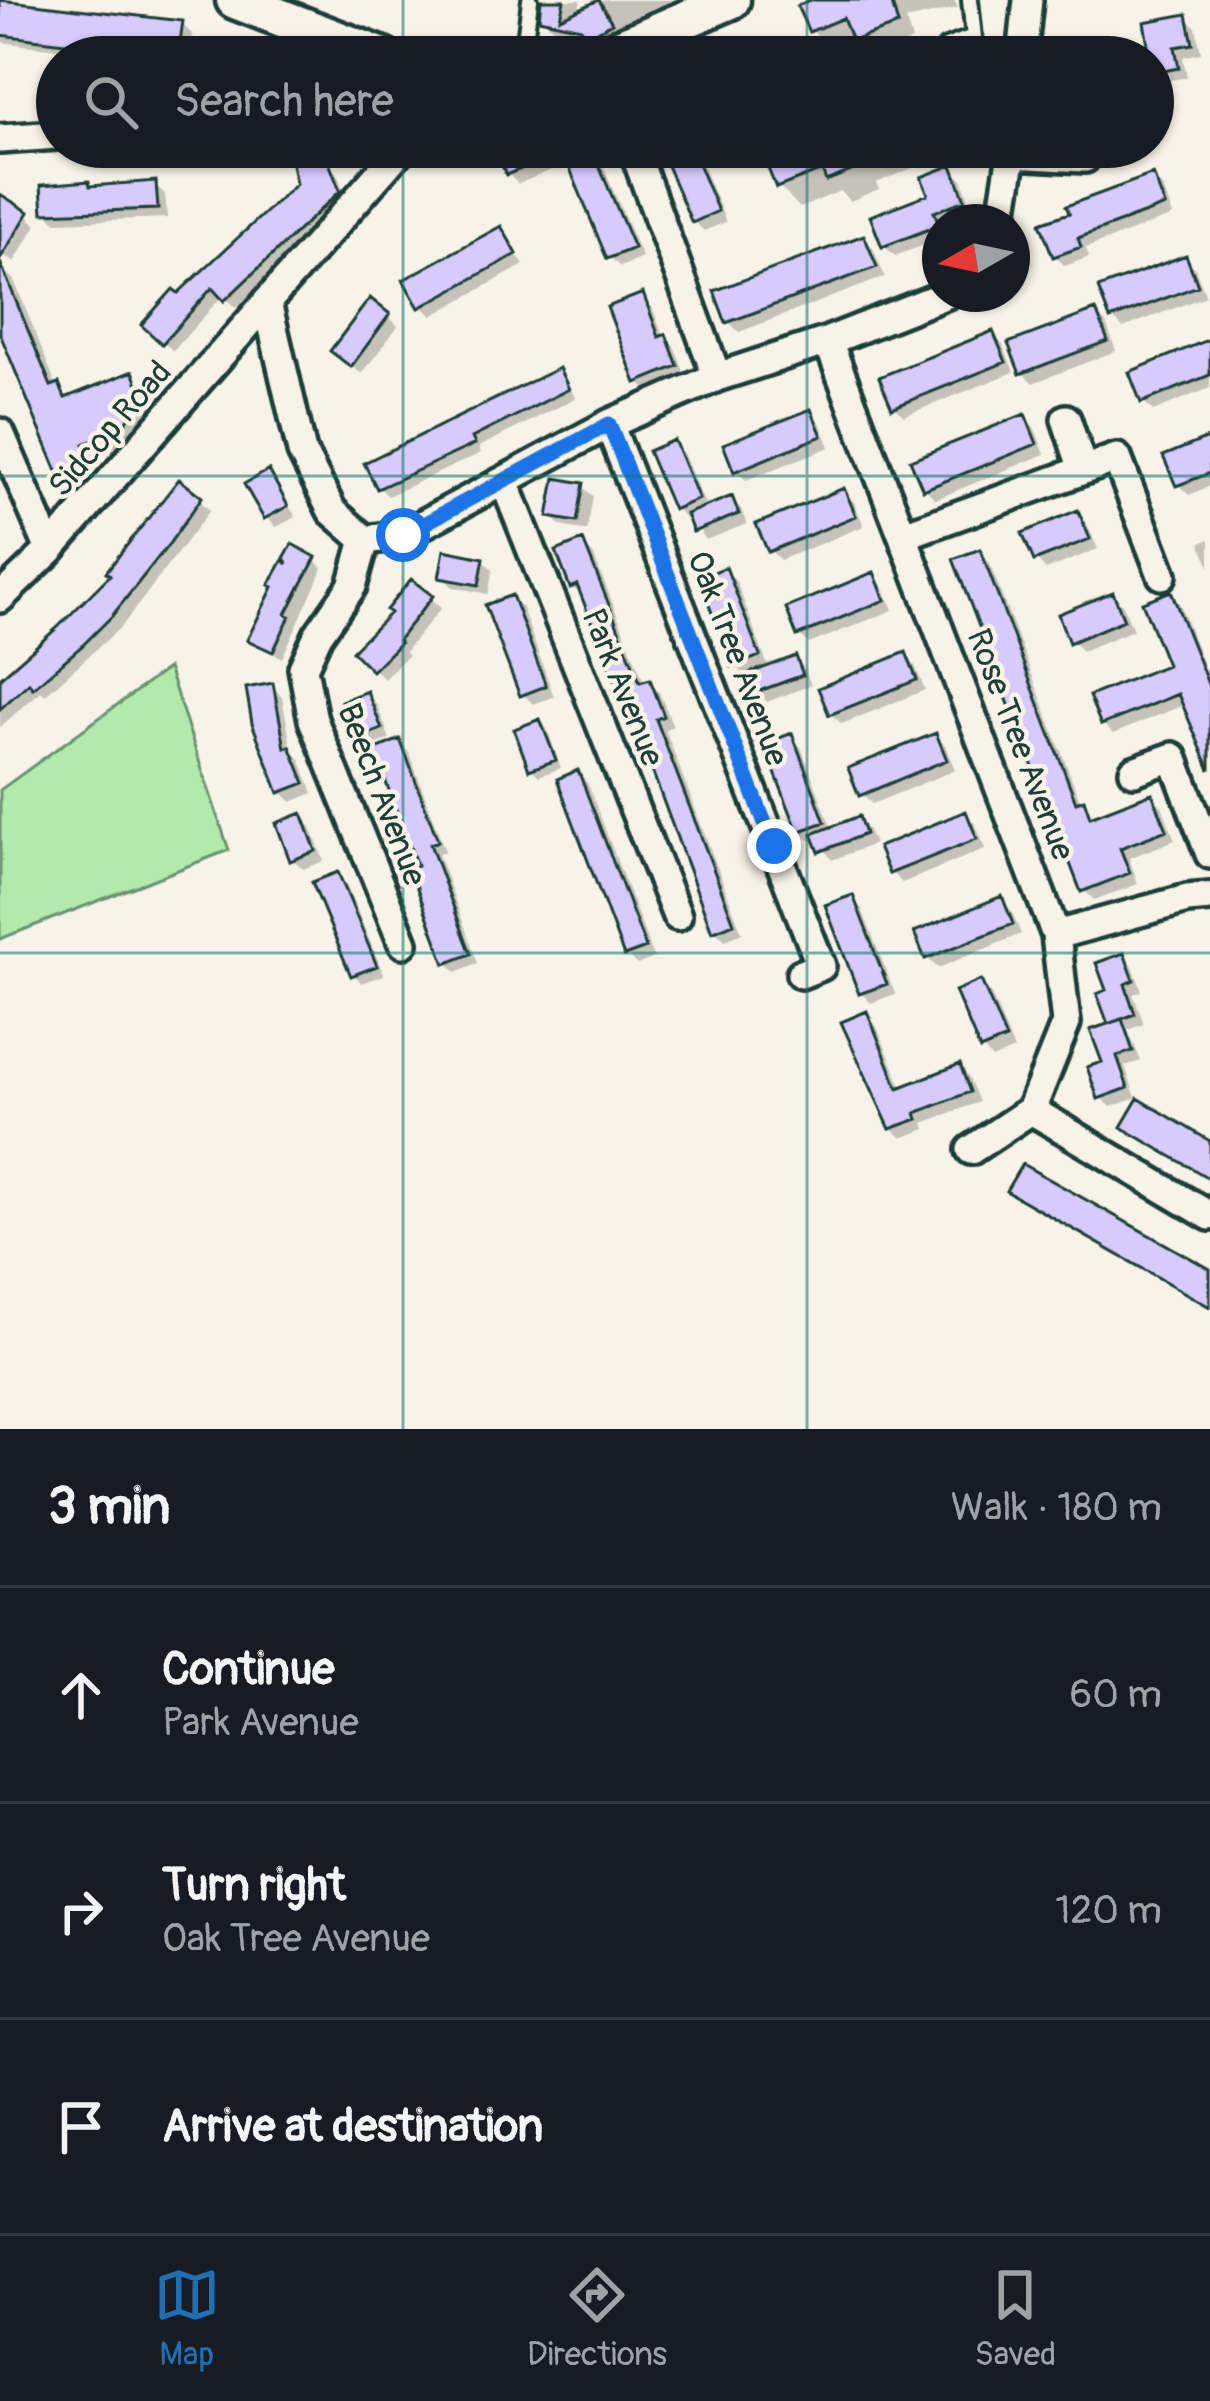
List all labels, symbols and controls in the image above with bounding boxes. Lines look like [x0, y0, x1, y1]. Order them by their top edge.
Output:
search box [36, 36, 1174, 168]
icon: search [78, 69, 144, 135]
text: Search here [174, 74, 394, 130]
north arrow [922, 204, 1030, 312]
street label: Sidcop Road [40, 352, 180, 506]
route start [376, 508, 430, 562]
street label: Oak Tree Avenue [678, 545, 797, 772]
street label: Park Avenue [572, 603, 673, 772]
street label: Rose Tree Avenue [958, 623, 1084, 866]
street label: Beech Avenue [328, 698, 435, 892]
route end [747, 819, 801, 873]
text: 3 min [48, 1475, 170, 1539]
text: Walk · 180 m [951, 1483, 1162, 1532]
text: Continue [162, 1642, 335, 1698]
icon: ahead [48, 1662, 114, 1728]
text: 60 m [1070, 1670, 1162, 1719]
text: Park Avenue [162, 1698, 359, 1747]
text: Turn right [162, 1858, 346, 1914]
icon: right [48, 1878, 114, 1944]
text: 120 m [1055, 1886, 1162, 1935]
text: Oak Tree Avenue [162, 1914, 430, 1963]
icon: arrive [48, 2094, 114, 2160]
text: Arrive at destination [162, 2099, 543, 2155]
tab: Map [154, 2262, 220, 2375]
tab: Directions [527, 2262, 667, 2375]
tab: Saved [974, 2262, 1056, 2375]

